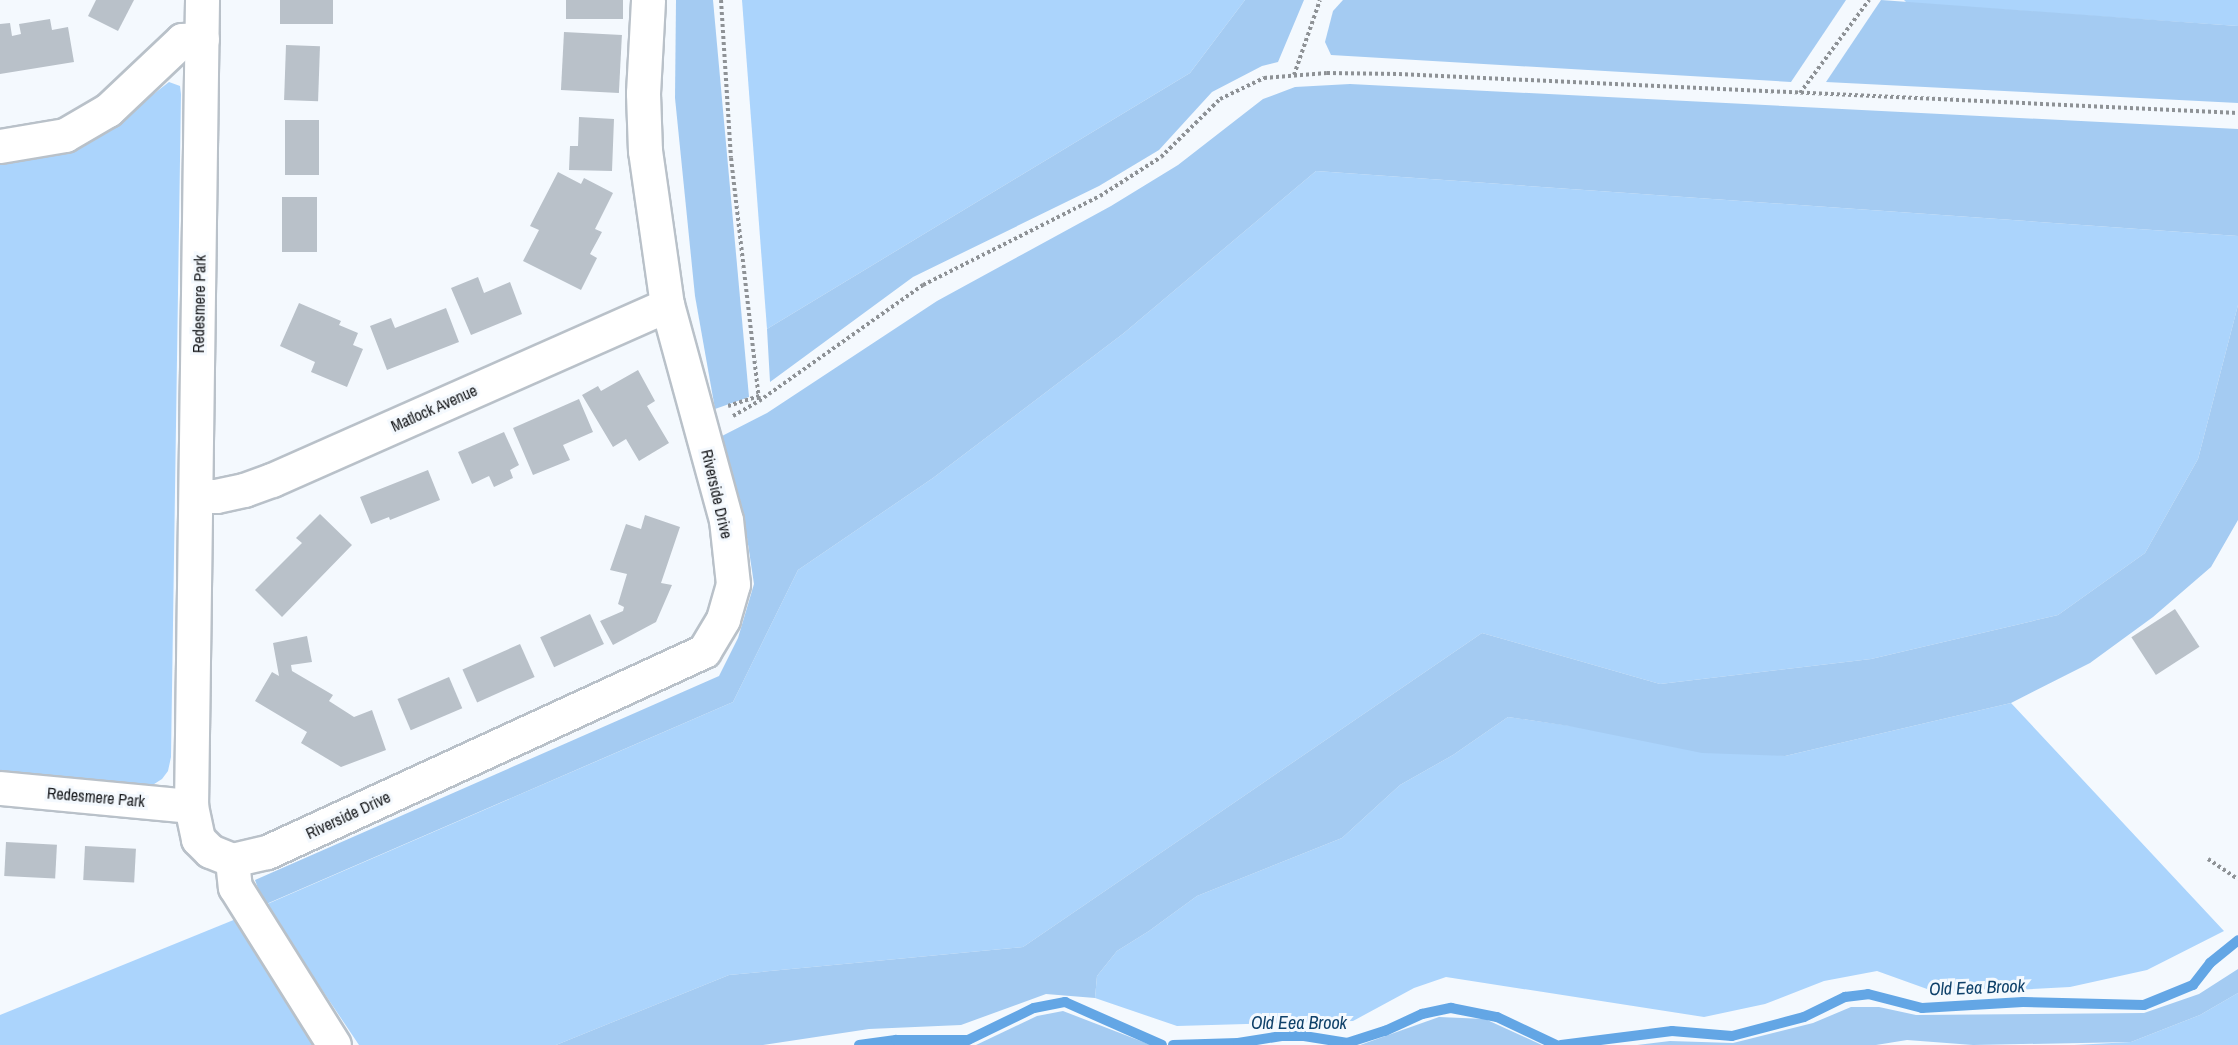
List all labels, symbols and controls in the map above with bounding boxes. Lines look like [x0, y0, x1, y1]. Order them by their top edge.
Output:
street label: Redesmere Park [189, 255, 209, 353]
street label: Matlock Avenue [388, 380, 480, 436]
street label: Riverside Drive [697, 447, 737, 541]
street label: Redesmere Park [46, 783, 146, 811]
street label: Riverside Drive [303, 787, 393, 843]
water label: Old Eea Brook [1929, 976, 2025, 1000]
water label: Old Eea Brook [1251, 1012, 1347, 1034]

